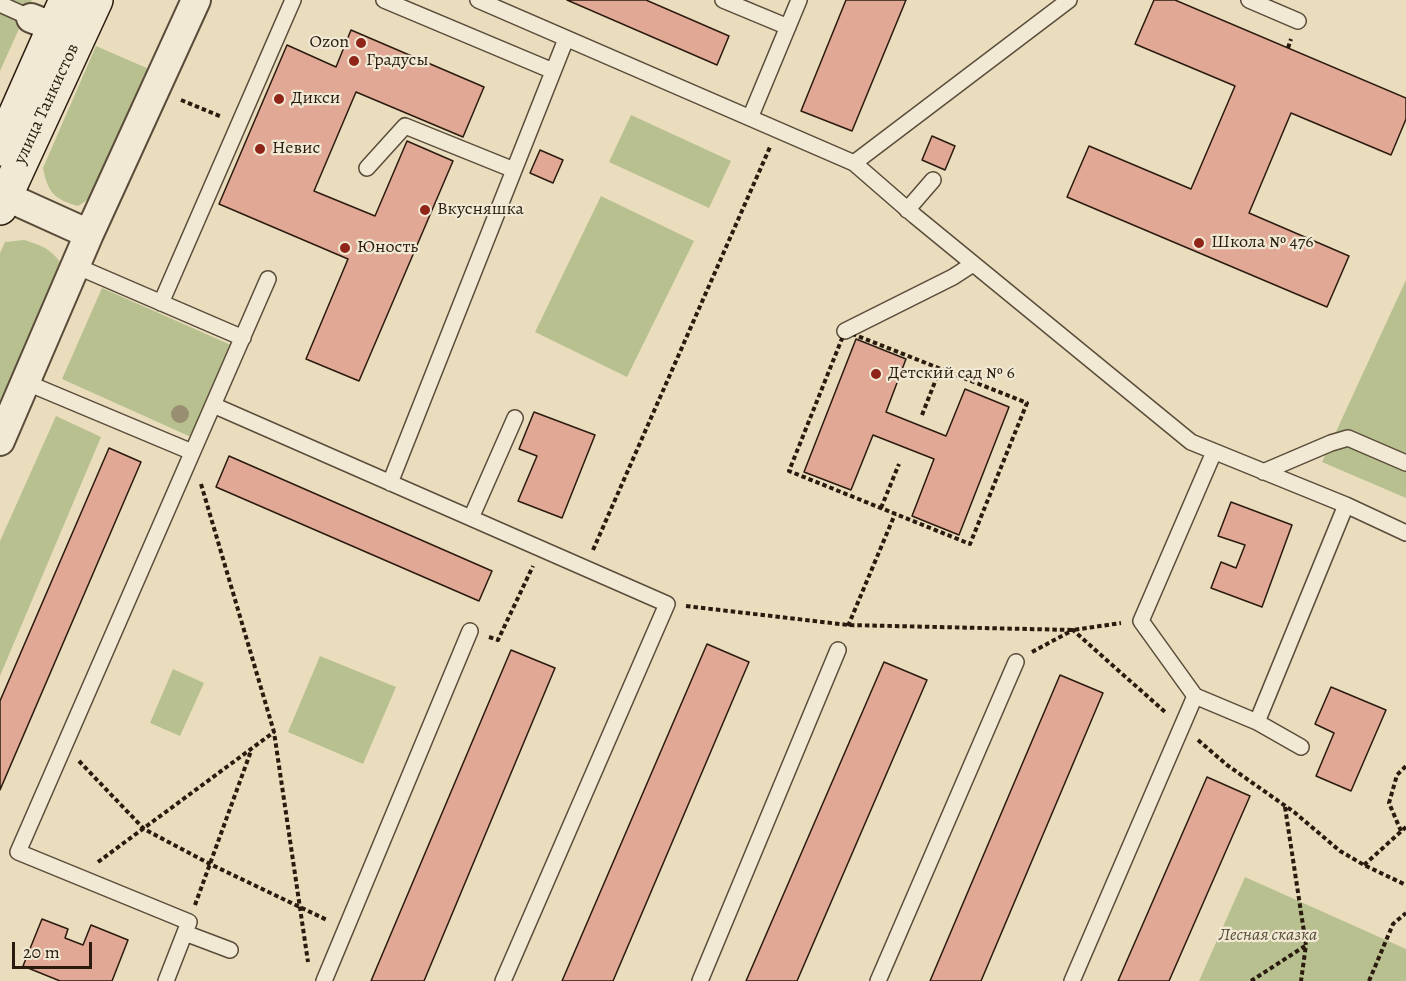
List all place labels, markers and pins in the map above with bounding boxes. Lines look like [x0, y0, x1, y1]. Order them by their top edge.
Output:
place label: Ozon [309, 32, 349, 54]
marker: Ozon [354, 36, 368, 50]
place label: Градусы [366, 50, 428, 72]
marker: Градусы [347, 54, 361, 68]
place label: Дикси [291, 88, 340, 110]
marker: Дикси [272, 92, 286, 106]
place label: Невис [272, 138, 320, 160]
marker: Невис [253, 142, 267, 156]
place label: Вкусняшка [437, 199, 524, 221]
marker: Вкусняшка [418, 203, 432, 217]
place label: Школа № 476 [1211, 232, 1314, 254]
marker: Школа № 476 [1192, 236, 1206, 250]
place label: Юность [357, 237, 418, 259]
marker: Юность [338, 241, 352, 255]
place label: Детский сад № 6 [888, 363, 1015, 385]
marker: Детский сад № 6 [869, 367, 883, 381]

